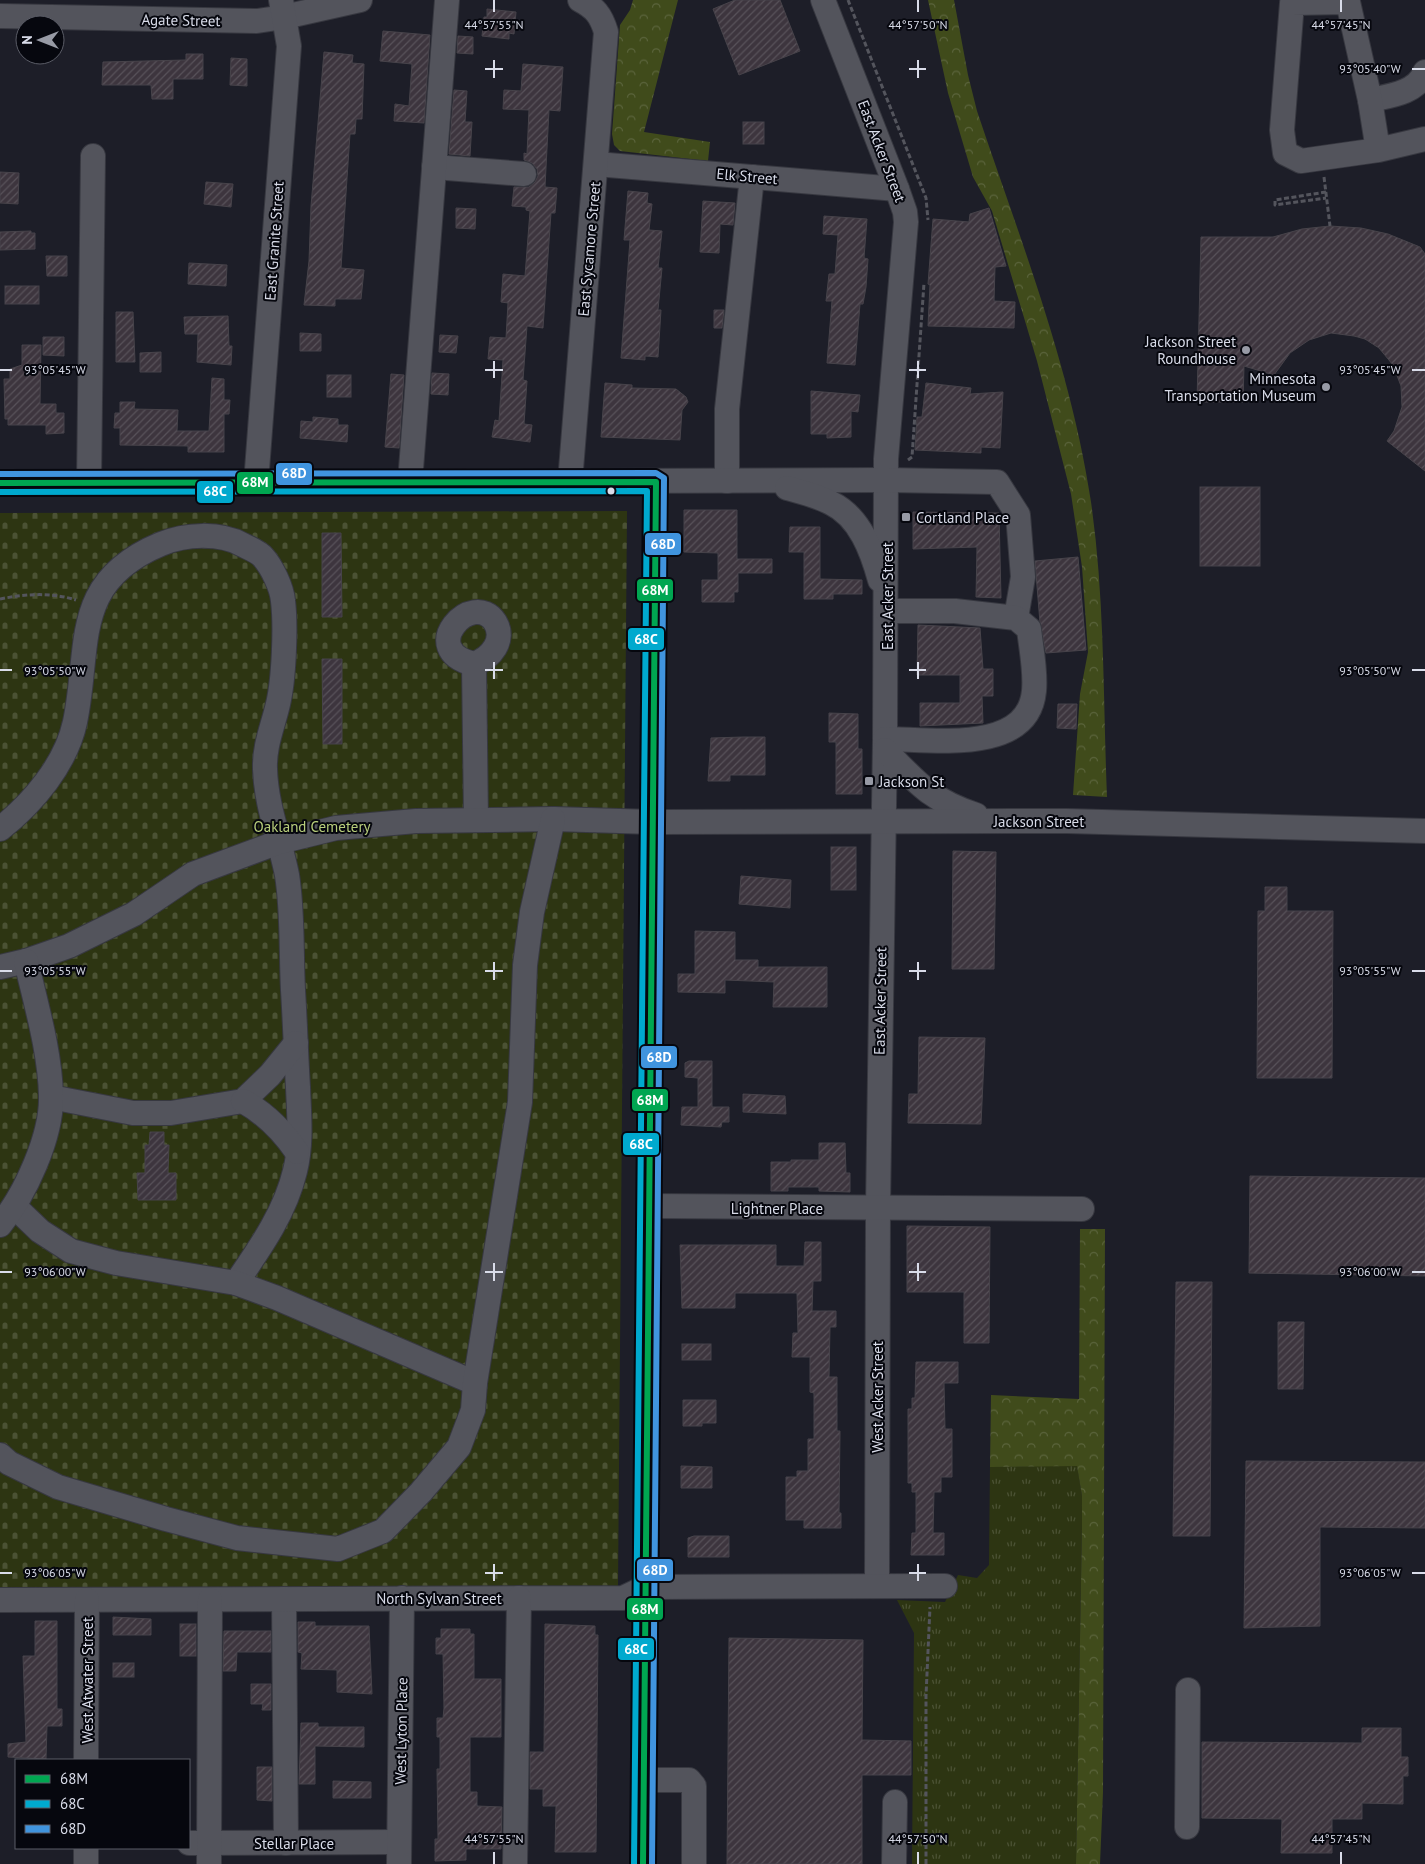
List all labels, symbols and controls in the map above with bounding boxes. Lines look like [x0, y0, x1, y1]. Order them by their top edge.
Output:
street label: Agate Street [141, 10, 221, 30]
north arrow [15, 15, 65, 65]
text: 44°57'55"N [464, 17, 524, 32]
text: 44°57'50"N [888, 17, 948, 32]
text: 44°57'45"N [1311, 17, 1371, 32]
text: N [18, 35, 36, 45]
text: 93°05'40"W [1339, 61, 1401, 76]
street label: East Acker Street [854, 97, 910, 205]
street label: Elk Street [716, 164, 778, 188]
street label: East Granite Street [260, 181, 288, 301]
street label: East Sycamore Street [574, 181, 604, 317]
place label: Jackson Street Roundhouse [1144, 332, 1236, 368]
marker: Jackson Street Roundhouse [1240, 344, 1252, 356]
text: 93°05'45"W [24, 362, 86, 377]
text: 93°05'45"W [1339, 362, 1401, 377]
place label: Minnesota Transportation Museum [1164, 369, 1316, 405]
marker: Minnesota Transportation Museum [1320, 381, 1332, 393]
line badge: 68D [275, 462, 313, 486]
text: 68D [282, 464, 306, 482]
line badge: 68M [236, 471, 274, 495]
text: 68M [241, 473, 269, 491]
line badge: 68C [196, 480, 234, 504]
text: 68C [203, 482, 227, 500]
unlabelled marker [606, 486, 616, 496]
place label: Cortland Place [916, 508, 1009, 527]
marker: Cortland Place [900, 511, 912, 523]
line badge: 68D [644, 532, 682, 556]
text: 68D [651, 535, 675, 553]
street label: East Acker Street [878, 542, 897, 650]
line badge: 68M [636, 578, 674, 602]
text: 68M [641, 581, 669, 599]
line badge: 68C [627, 627, 665, 651]
text: 68C [634, 630, 658, 648]
text: 93°05'50"W [24, 663, 86, 678]
text: 93°05'50"W [1339, 663, 1401, 678]
place label: Jackson St [878, 772, 944, 791]
marker: Jackson St [863, 775, 875, 787]
street label: Jackson Street [993, 812, 1084, 831]
park label: Oakland Cemetery [253, 817, 371, 836]
street label: East Acker Street [870, 947, 890, 1055]
text: 93°05'55"W [24, 963, 86, 978]
text: 93°05'55"W [1339, 963, 1401, 978]
line badge: 68D [640, 1045, 678, 1069]
text: 68D [647, 1048, 671, 1066]
line badge: 68M [631, 1088, 669, 1112]
text: 68M [636, 1091, 664, 1109]
line badge: 68C [622, 1132, 660, 1156]
text: 68C [629, 1135, 653, 1153]
street label: Lightner Place [731, 1199, 823, 1218]
text: 93°06'00"W [24, 1264, 86, 1279]
text: 93°06'00"W [1339, 1264, 1401, 1279]
street label: West Acker Street [868, 1341, 887, 1453]
line badge: 68D [636, 1558, 674, 1582]
text: 68D [643, 1561, 667, 1579]
text: 93°06'05"W [24, 1565, 86, 1580]
text: 93°06'05"W [1339, 1565, 1401, 1580]
street label: North Sylvan Street [376, 1589, 502, 1608]
line badge: 68M [626, 1597, 664, 1621]
text: 68M [631, 1600, 659, 1618]
street label: West Atwater Street [78, 1617, 97, 1743]
line badge: 68C [617, 1637, 655, 1661]
text: 68C [624, 1640, 648, 1658]
street label: West Lyton Place [391, 1677, 411, 1785]
legend [15, 1759, 190, 1849]
text: 68M [60, 1769, 88, 1788]
text: 68C [60, 1794, 85, 1813]
text: 68D [60, 1819, 86, 1838]
text: 44°57'55"N [464, 1831, 524, 1846]
text: 44°57'50"N [888, 1831, 948, 1846]
text: 44°57'45"N [1311, 1831, 1371, 1846]
street label: Stellar Place [254, 1834, 334, 1853]

